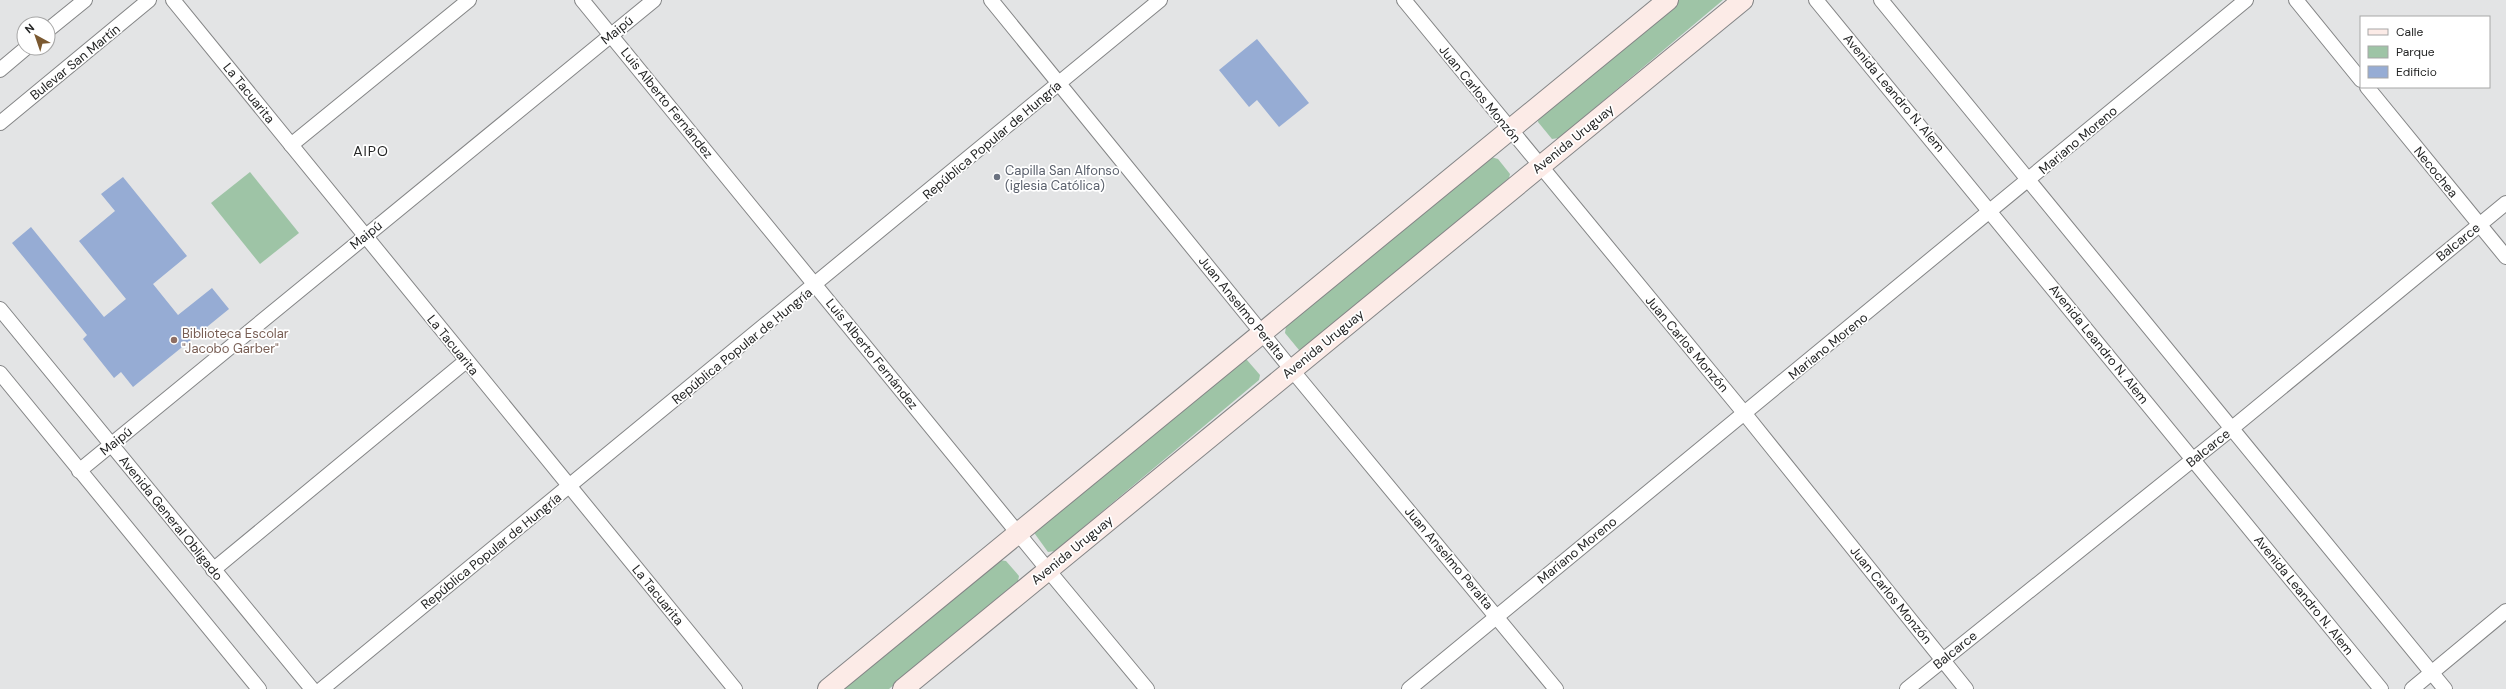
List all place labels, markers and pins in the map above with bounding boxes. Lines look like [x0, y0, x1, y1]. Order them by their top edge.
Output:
place label: Capilla San Alfonso (iglesia Católica) [1005, 162, 1120, 194]
marker: Capilla San Alfonso (iglesia Católica) [992, 172, 1002, 182]
place label: Biblioteca Escolar "Jacobo Garber" [182, 325, 289, 357]
marker: Biblioteca Escolar "Jacobo Garber" [169, 335, 179, 345]

